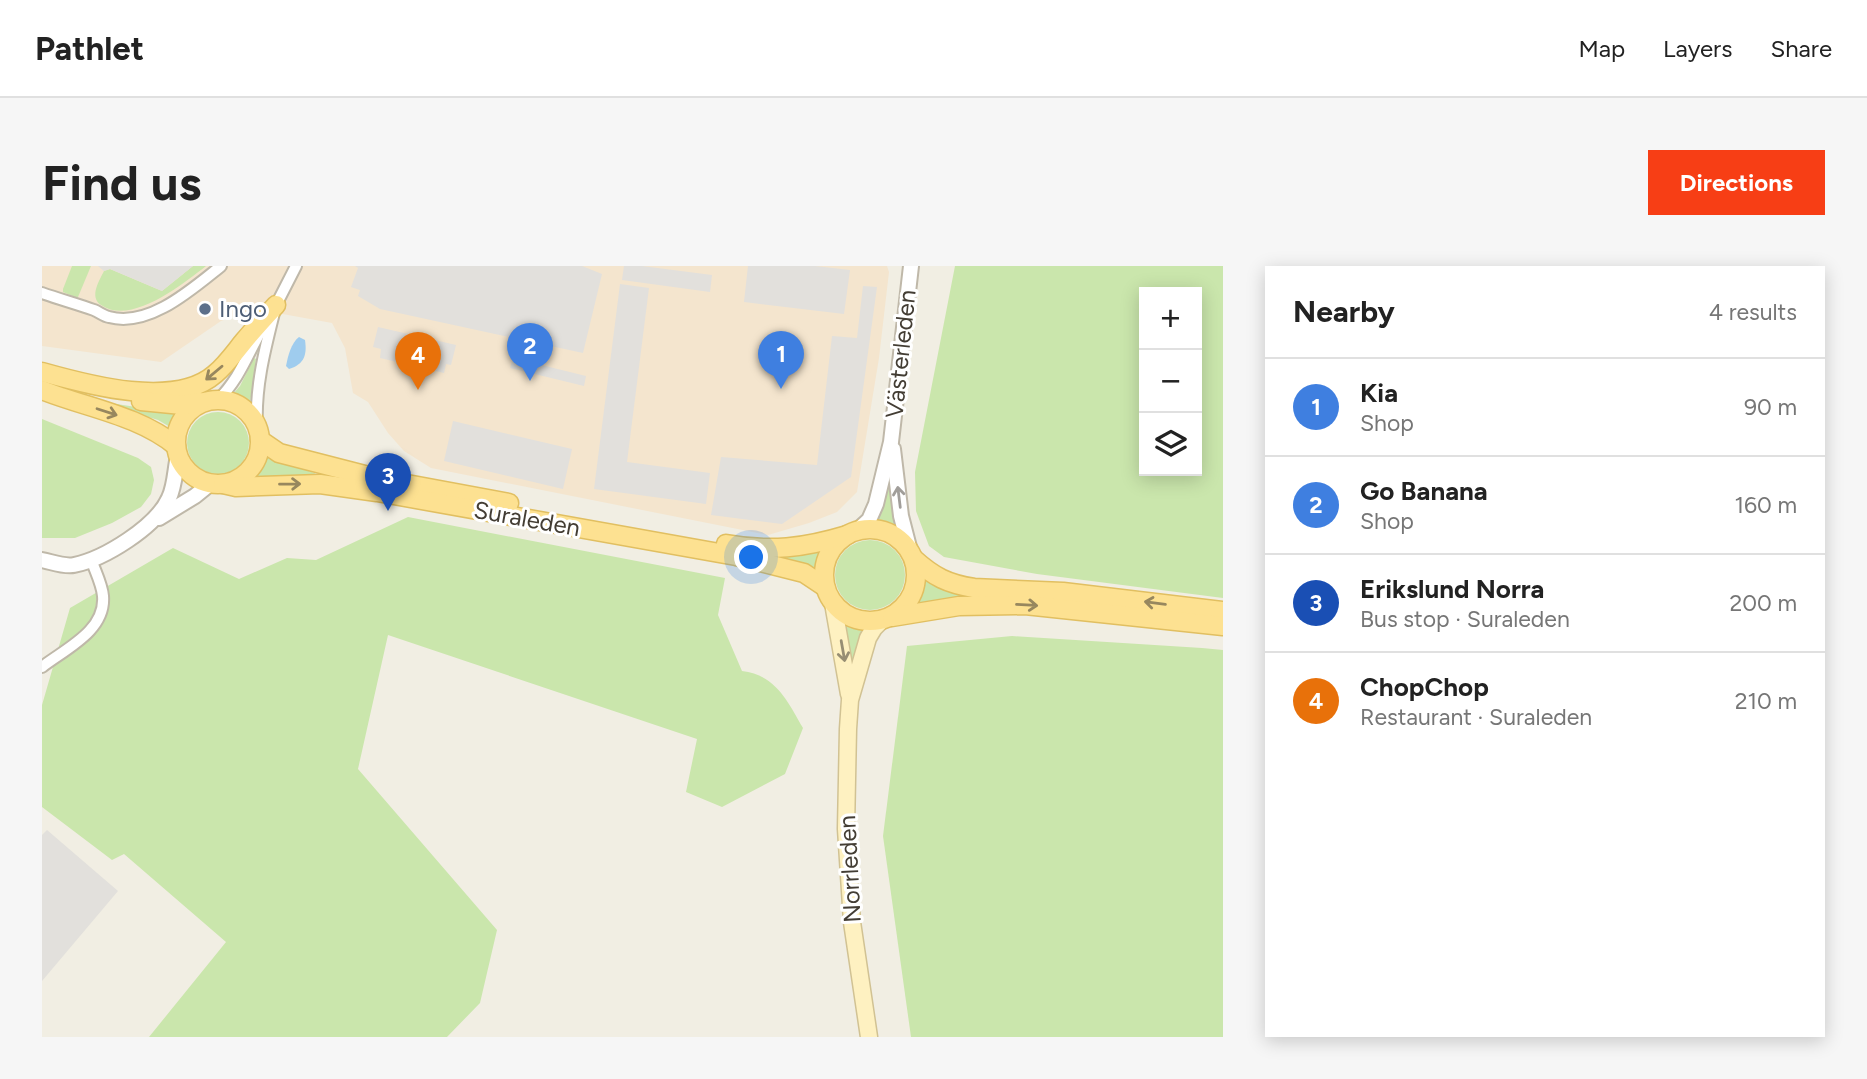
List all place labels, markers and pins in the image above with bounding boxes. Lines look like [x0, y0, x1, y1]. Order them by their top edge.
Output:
place label: Ingo [219, 294, 267, 323]
marker: Ingo [197, 301, 213, 317]
pin: 2 [507, 323, 553, 381]
pin: 1 [758, 331, 804, 389]
pin: 4 [395, 332, 441, 390]
pin: 3 [365, 453, 411, 511]

